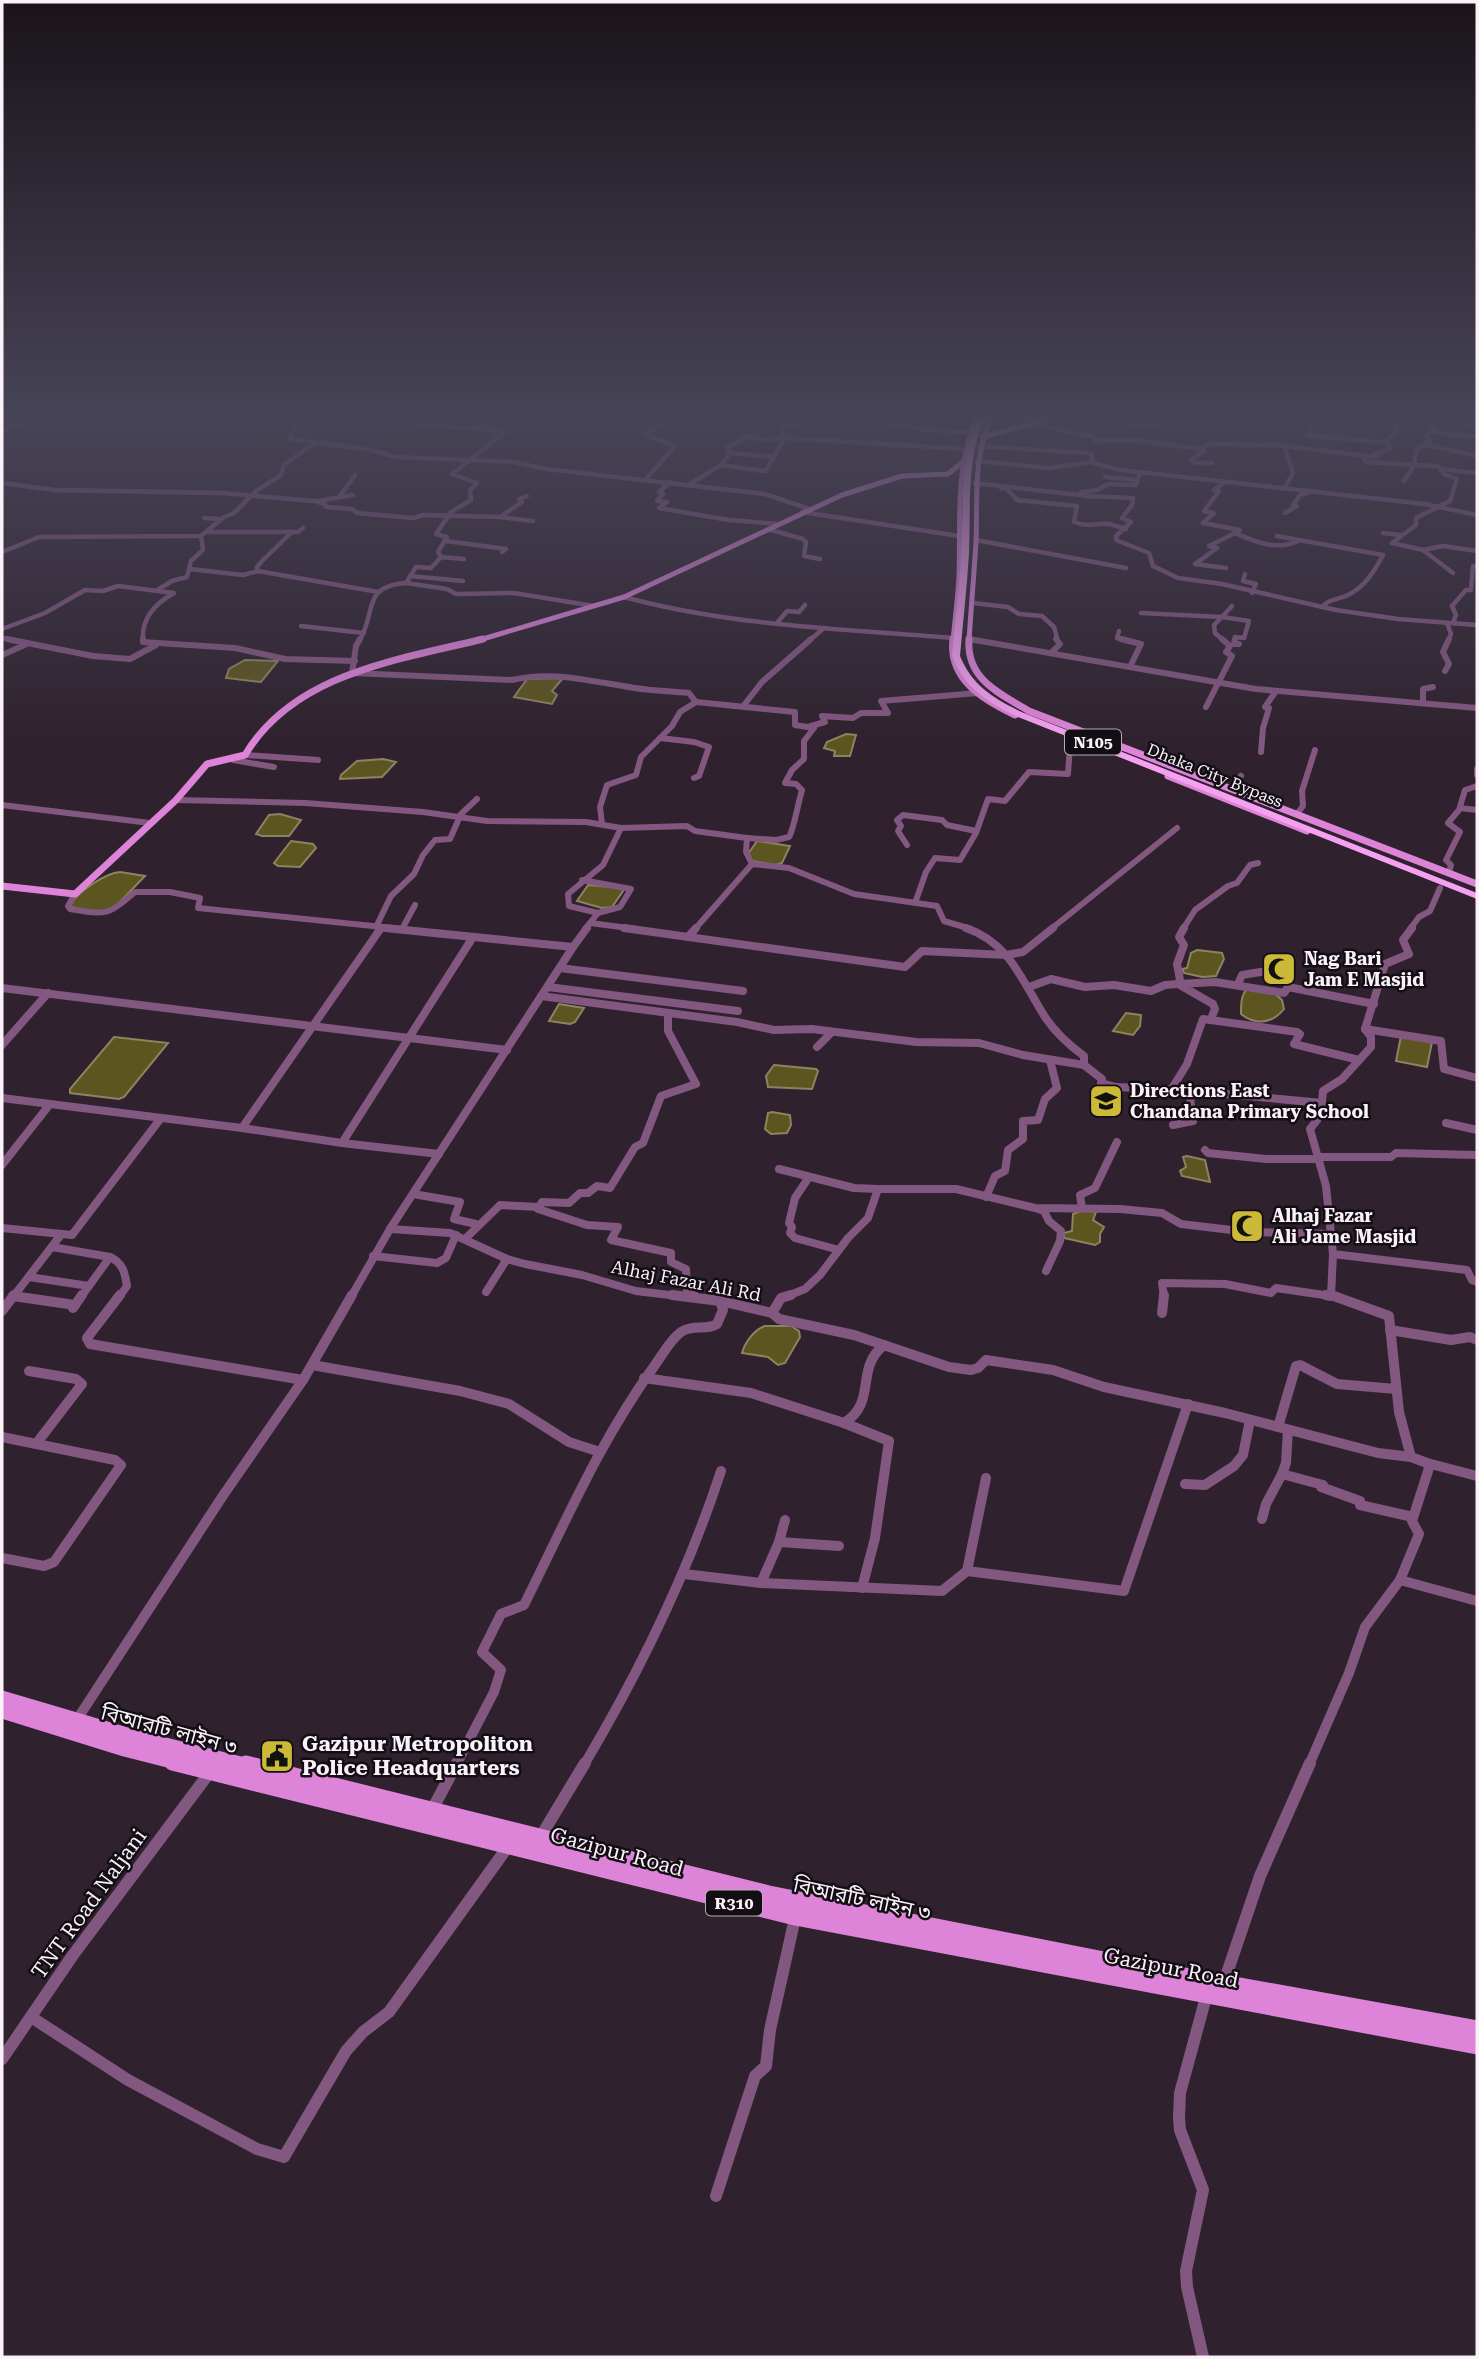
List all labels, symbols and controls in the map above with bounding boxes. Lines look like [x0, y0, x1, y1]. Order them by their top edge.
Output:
road number: N105 [1065, 730, 1121, 754]
street label: Dhaka City Bypass [1144, 740, 1286, 811]
place label: Nag Bari Jam E Masjid [1304, 948, 1424, 990]
mosque icon: Nag Bari Jam E Masjid [1260, 950, 1298, 988]
place label: Directions East Chandana Primary School [1130, 1080, 1369, 1122]
school or university icon: Directions East Chandana Primary School [1087, 1082, 1125, 1120]
place label: Alhaj Fazar Ali Jame Masjid [1272, 1205, 1416, 1247]
mosque icon: Alhaj Fazar Ali Jame Masjid [1228, 1207, 1266, 1245]
street label: Alhaj Fazar Ali Rd [609, 1256, 763, 1305]
street label: বিআরটি লাইন ৩ [97, 1700, 240, 1760]
place label: Gazipur Metropoliton Police Headquarters [302, 1732, 533, 1780]
public building icon: Gazipur Metropoliton Police Headquarters [258, 1737, 296, 1775]
street label: Gazipur Road [548, 1823, 687, 1881]
street label: TNT Road Naljani [27, 1824, 152, 1984]
street label: বিআরটি লাইন ৩ [790, 1873, 933, 1925]
road number: R310 [706, 1890, 762, 1915]
street label: Gazipur Road [1101, 1943, 1241, 1993]

